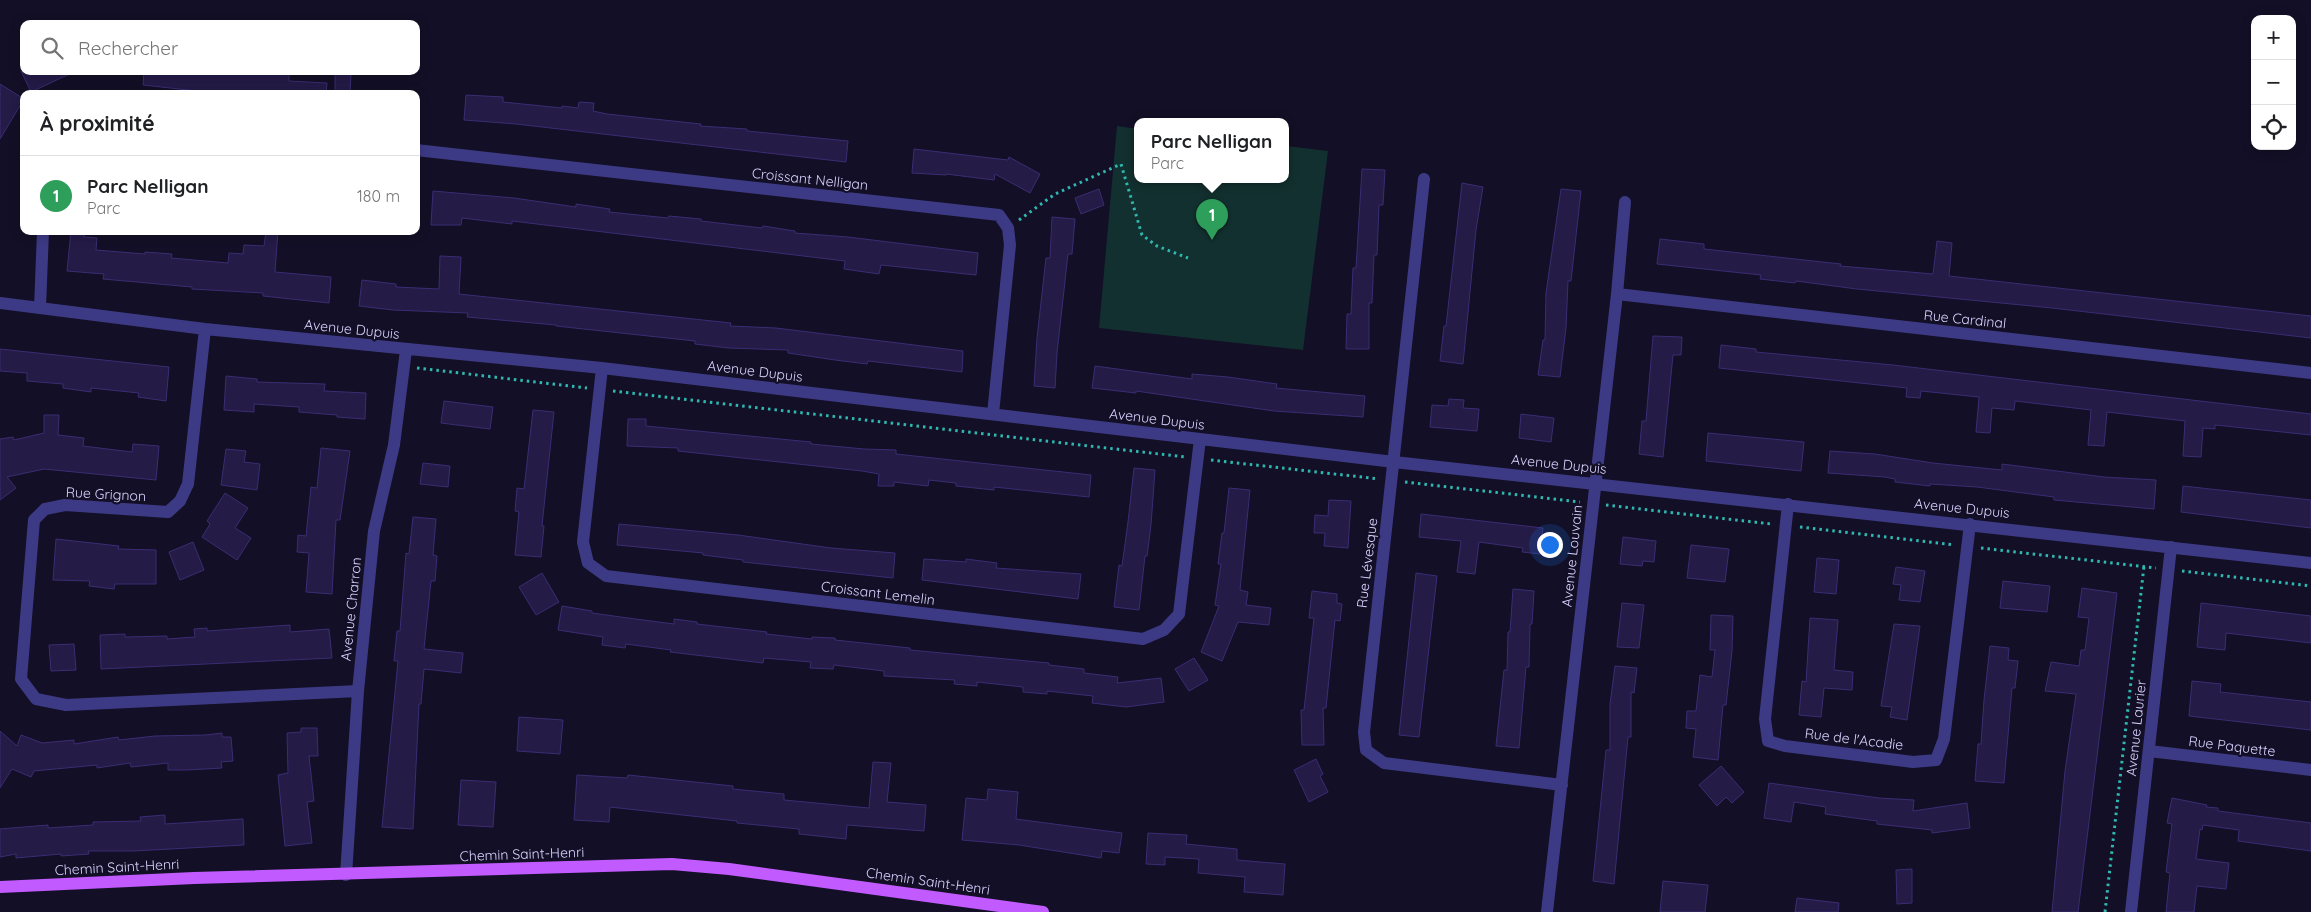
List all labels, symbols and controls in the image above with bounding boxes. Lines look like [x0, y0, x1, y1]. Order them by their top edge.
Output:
map controls [2251, 15, 2296, 150]
button: + [2251, 15, 2296, 60]
search box [20, 20, 420, 75]
icon: search [38, 34, 66, 62]
text: Rechercher [78, 36, 178, 60]
button: − [2251, 60, 2296, 105]
button: locate [2251, 105, 2296, 150]
text: À proximité [40, 110, 155, 136]
popup [1134, 118, 1289, 183]
text: Parc Nelligan [1151, 129, 1272, 153]
text: Parc [1151, 153, 1184, 173]
street label: Croissant Nelligan [751, 164, 869, 194]
text: Parc Nelligan [87, 174, 209, 198]
text: 1 [53, 186, 59, 206]
text: 180 m [357, 186, 400, 206]
text: Parc [87, 198, 120, 218]
pin: 1 [1196, 199, 1228, 240]
street label: Rue Cardinal [1923, 306, 2007, 332]
street label: Avenue Dupuis [303, 315, 401, 343]
street label: Avenue Dupuis [706, 356, 804, 386]
street label: Avenue Dupuis [1108, 404, 1206, 434]
street label: Avenue Dupuis [1510, 450, 1608, 478]
street label: Rue Grignon [65, 483, 147, 505]
street label: Avenue Dupuis [1913, 494, 2011, 522]
street label: Avenue Louvain [1558, 504, 1586, 608]
street label: Rue Lévesque [1353, 517, 1381, 609]
your location [1537, 532, 1563, 558]
street label: Avenue Charron [337, 556, 365, 662]
street label: Croissant Lemelin [820, 577, 936, 609]
street label: Avenue Laurier [2122, 678, 2150, 777]
street label: Rue de l'Acadie [1804, 724, 1904, 754]
street label: Rue Paquette [2188, 732, 2277, 760]
street label: Chemin Saint-Henri [459, 843, 585, 865]
street label: Chemin Saint-Henri [54, 855, 180, 879]
street label: Chemin Saint-Henri [865, 863, 991, 899]

